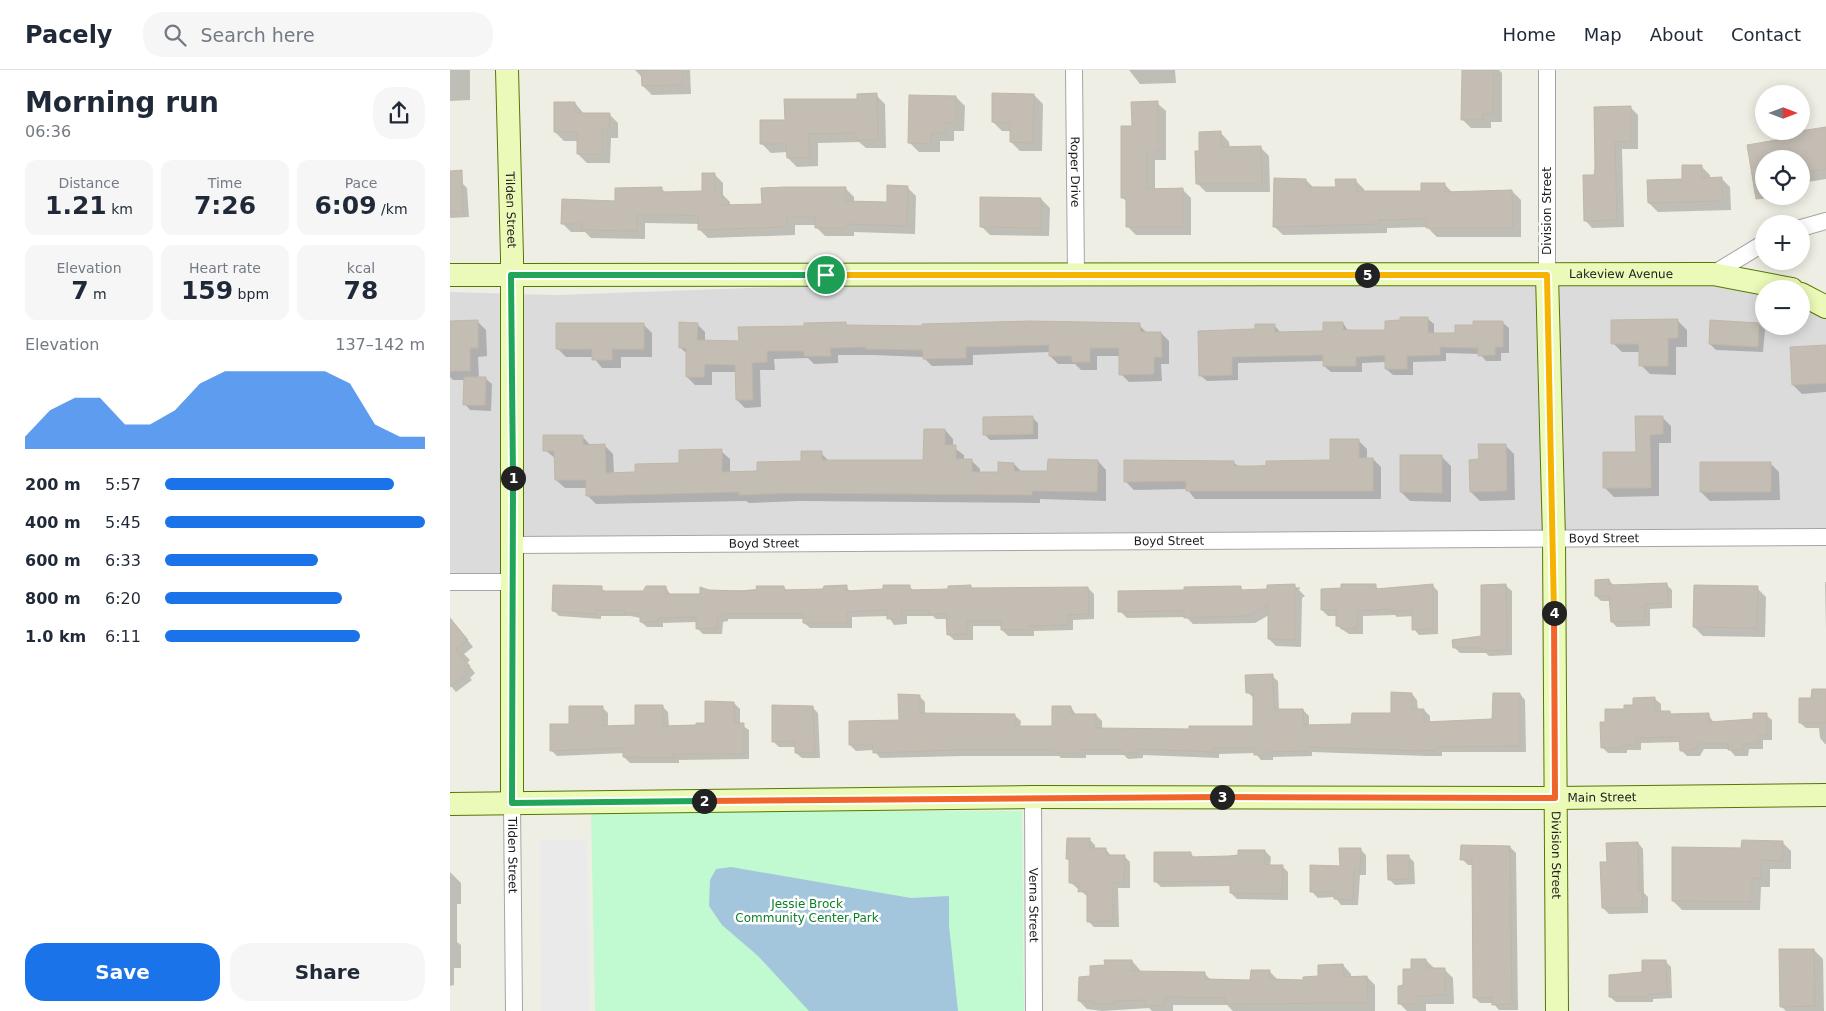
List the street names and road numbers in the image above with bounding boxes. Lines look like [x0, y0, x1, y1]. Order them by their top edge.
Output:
street label: Roper Drive [1068, 136, 1082, 208]
street label: Division Street [1540, 167, 1554, 255]
street label: Tilden Street [503, 170, 519, 249]
street label: Lakeview Avenue [1569, 267, 1673, 281]
street label: Boyd Street [1569, 531, 1640, 546]
street label: Boyd Street [1134, 534, 1205, 548]
street label: Boyd Street [729, 536, 800, 551]
street label: Main Street [1567, 790, 1637, 805]
street label: Division Street [1549, 811, 1563, 899]
street label: Tilden Street [505, 816, 520, 894]
street label: Verna Street [1026, 868, 1041, 943]

